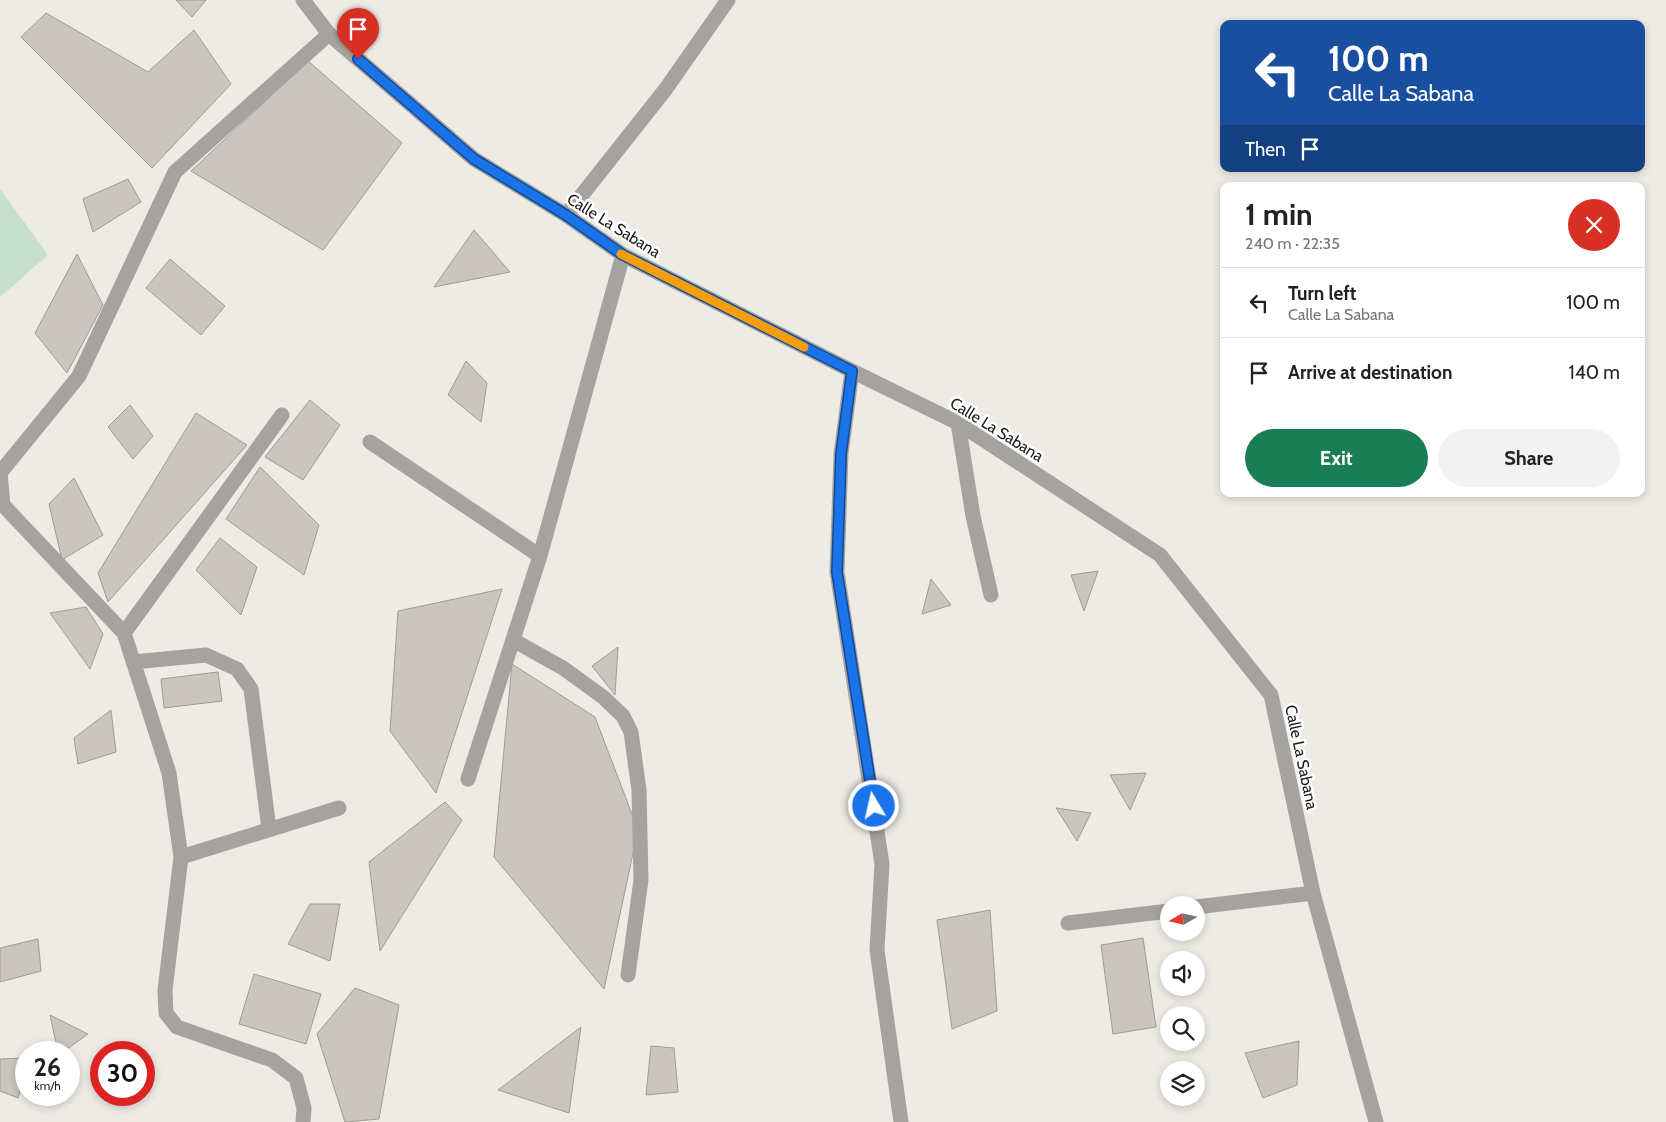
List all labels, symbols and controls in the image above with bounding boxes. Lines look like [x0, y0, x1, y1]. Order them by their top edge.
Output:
pin [337, 8, 379, 59]
icon: arrive [344, 15, 372, 43]
text: 100 m [1328, 37, 1429, 80]
icon: left [1245, 40, 1310, 105]
text: Calle La Sabana [1328, 80, 1474, 107]
icon: arrive [1296, 135, 1324, 163]
text: Then [1245, 138, 1286, 161]
street label: Calle La Sabana [564, 189, 664, 262]
text: 1 min [1245, 196, 1313, 233]
button: close [1568, 199, 1620, 251]
text: 240 m · 22:35 [1245, 234, 1340, 253]
text: Turn left [1288, 282, 1356, 305]
icon: left [1245, 289, 1273, 317]
text: 100 m [1566, 291, 1620, 314]
text: Calle La Sabana [1288, 305, 1394, 324]
icon: arrive [1245, 359, 1273, 387]
text: Arrive at destination [1288, 361, 1452, 384]
text: 140 m [1569, 361, 1620, 384]
street label: Calle La Sabana [947, 393, 1047, 466]
button: Exit [1245, 429, 1428, 487]
button: Share [1438, 429, 1620, 487]
street label: Calle La Sabana [1281, 703, 1322, 811]
position arrow [847, 779, 899, 831]
north arrow [1160, 896, 1205, 941]
map controls [1160, 896, 1205, 1106]
button: sound [1160, 951, 1205, 996]
button: search [1160, 1006, 1205, 1051]
speed limit sign: 30 [90, 1041, 155, 1106]
text: 26 [34, 1052, 61, 1082]
button: layers [1160, 1061, 1205, 1106]
text: km/h [34, 1078, 61, 1093]

